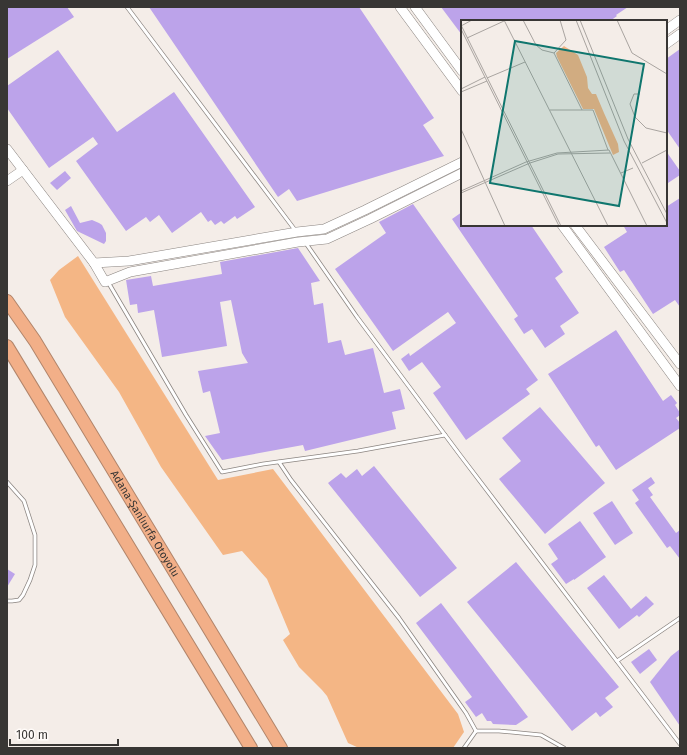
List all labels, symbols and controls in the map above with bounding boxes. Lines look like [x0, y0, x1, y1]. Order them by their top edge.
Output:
inset map [461, 20, 667, 226]
street label: Adana-Şanlıurfa Otoyolu [108, 468, 182, 579]
scale bar [10, 721, 118, 747]
text: 100 m [16, 728, 48, 742]

